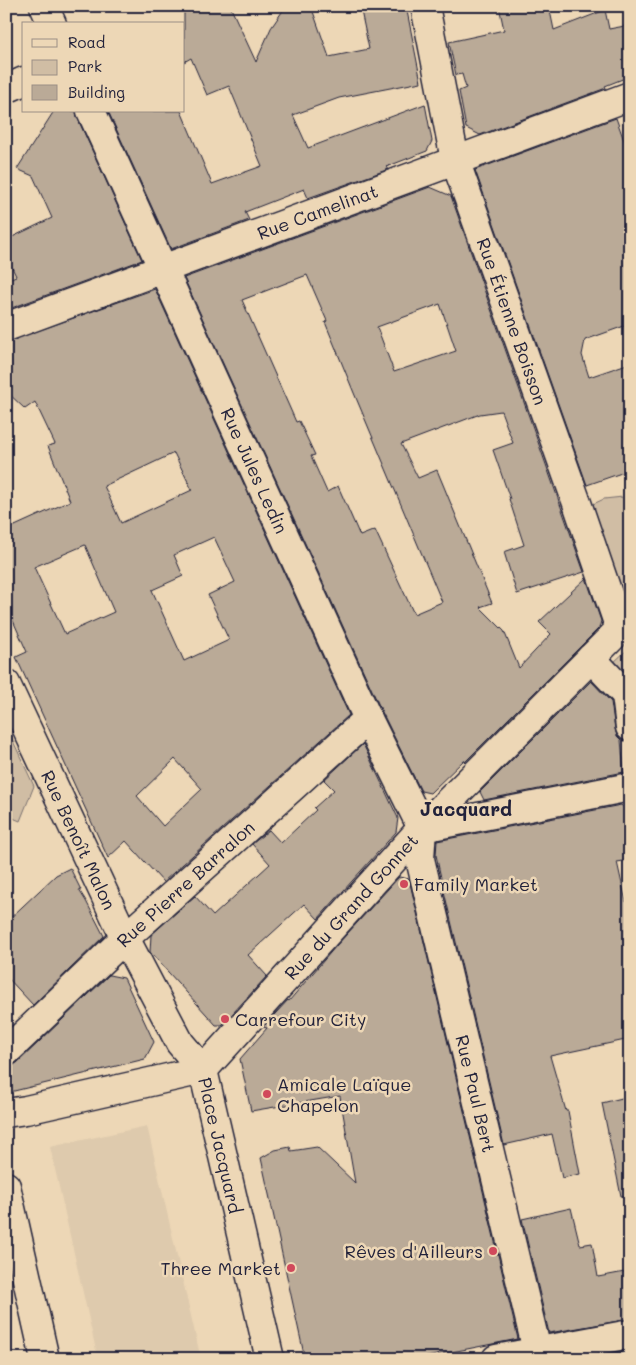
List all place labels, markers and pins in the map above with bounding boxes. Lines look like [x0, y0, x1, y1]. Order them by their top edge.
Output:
place label: Family Market [414, 872, 538, 896]
marker: Family Market [398, 878, 410, 890]
place label: Carrefour City [235, 1007, 366, 1031]
marker: Carrefour City [219, 1013, 231, 1025]
place label: Amicale Laïque Chapelon [277, 1072, 411, 1117]
marker: Amicale Laïque Chapelon [261, 1088, 273, 1100]
place label: Rêves d'Ailleurs [345, 1239, 483, 1263]
marker: Rêves d'Ailleurs [487, 1245, 499, 1257]
place label: Three Market [161, 1256, 281, 1280]
marker: Three Market [285, 1262, 297, 1274]

